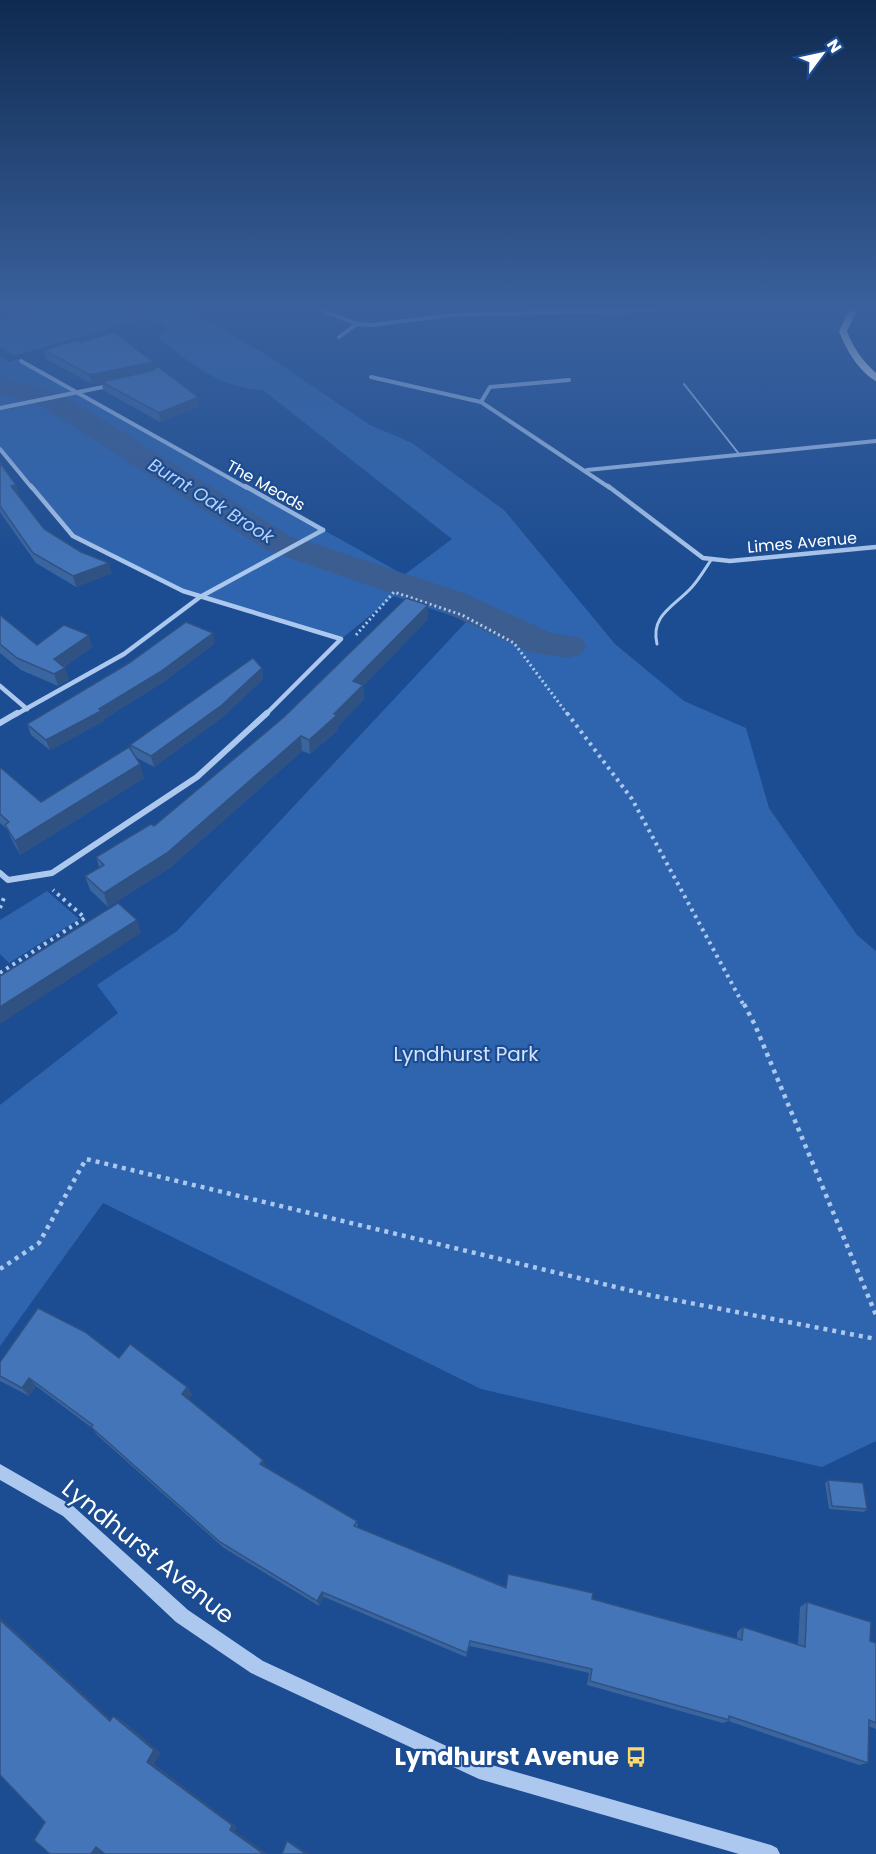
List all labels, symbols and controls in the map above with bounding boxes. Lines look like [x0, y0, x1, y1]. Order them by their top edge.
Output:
north arrow [792, 24, 852, 84]
text: N [821, 35, 847, 57]
water label: Burnt Oak Brook [144, 452, 279, 550]
street label: The Meads [222, 454, 309, 517]
street label: Limes Avenue [746, 526, 858, 559]
park label: Lyndhurst Park [393, 1040, 539, 1068]
street label: Lyndhurst Avenue [55, 1472, 241, 1631]
place label: Lyndhurst Avenue [394, 1740, 619, 1773]
bus stop icon: Lyndhurst Avenue [624, 1745, 648, 1769]

